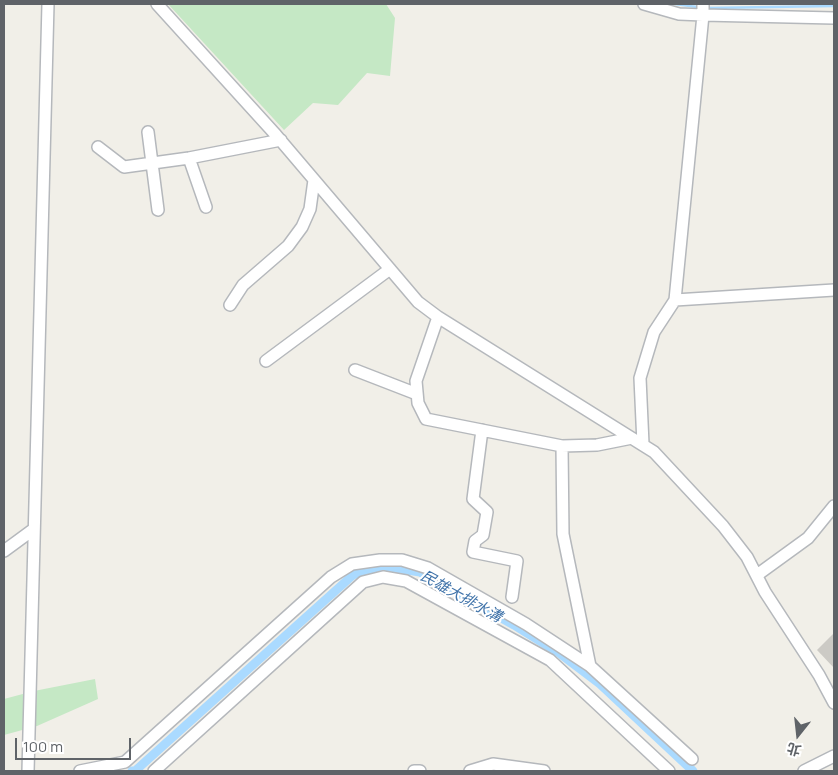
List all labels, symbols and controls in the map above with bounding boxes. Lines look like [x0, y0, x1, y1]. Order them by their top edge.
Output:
water label: 民雄大排水溝 [417, 567, 505, 627]
north arrow [773, 710, 823, 760]
scale bar [18, 728, 134, 760]
text: 100 m [23, 736, 63, 757]
text: 北 [784, 739, 803, 761]

